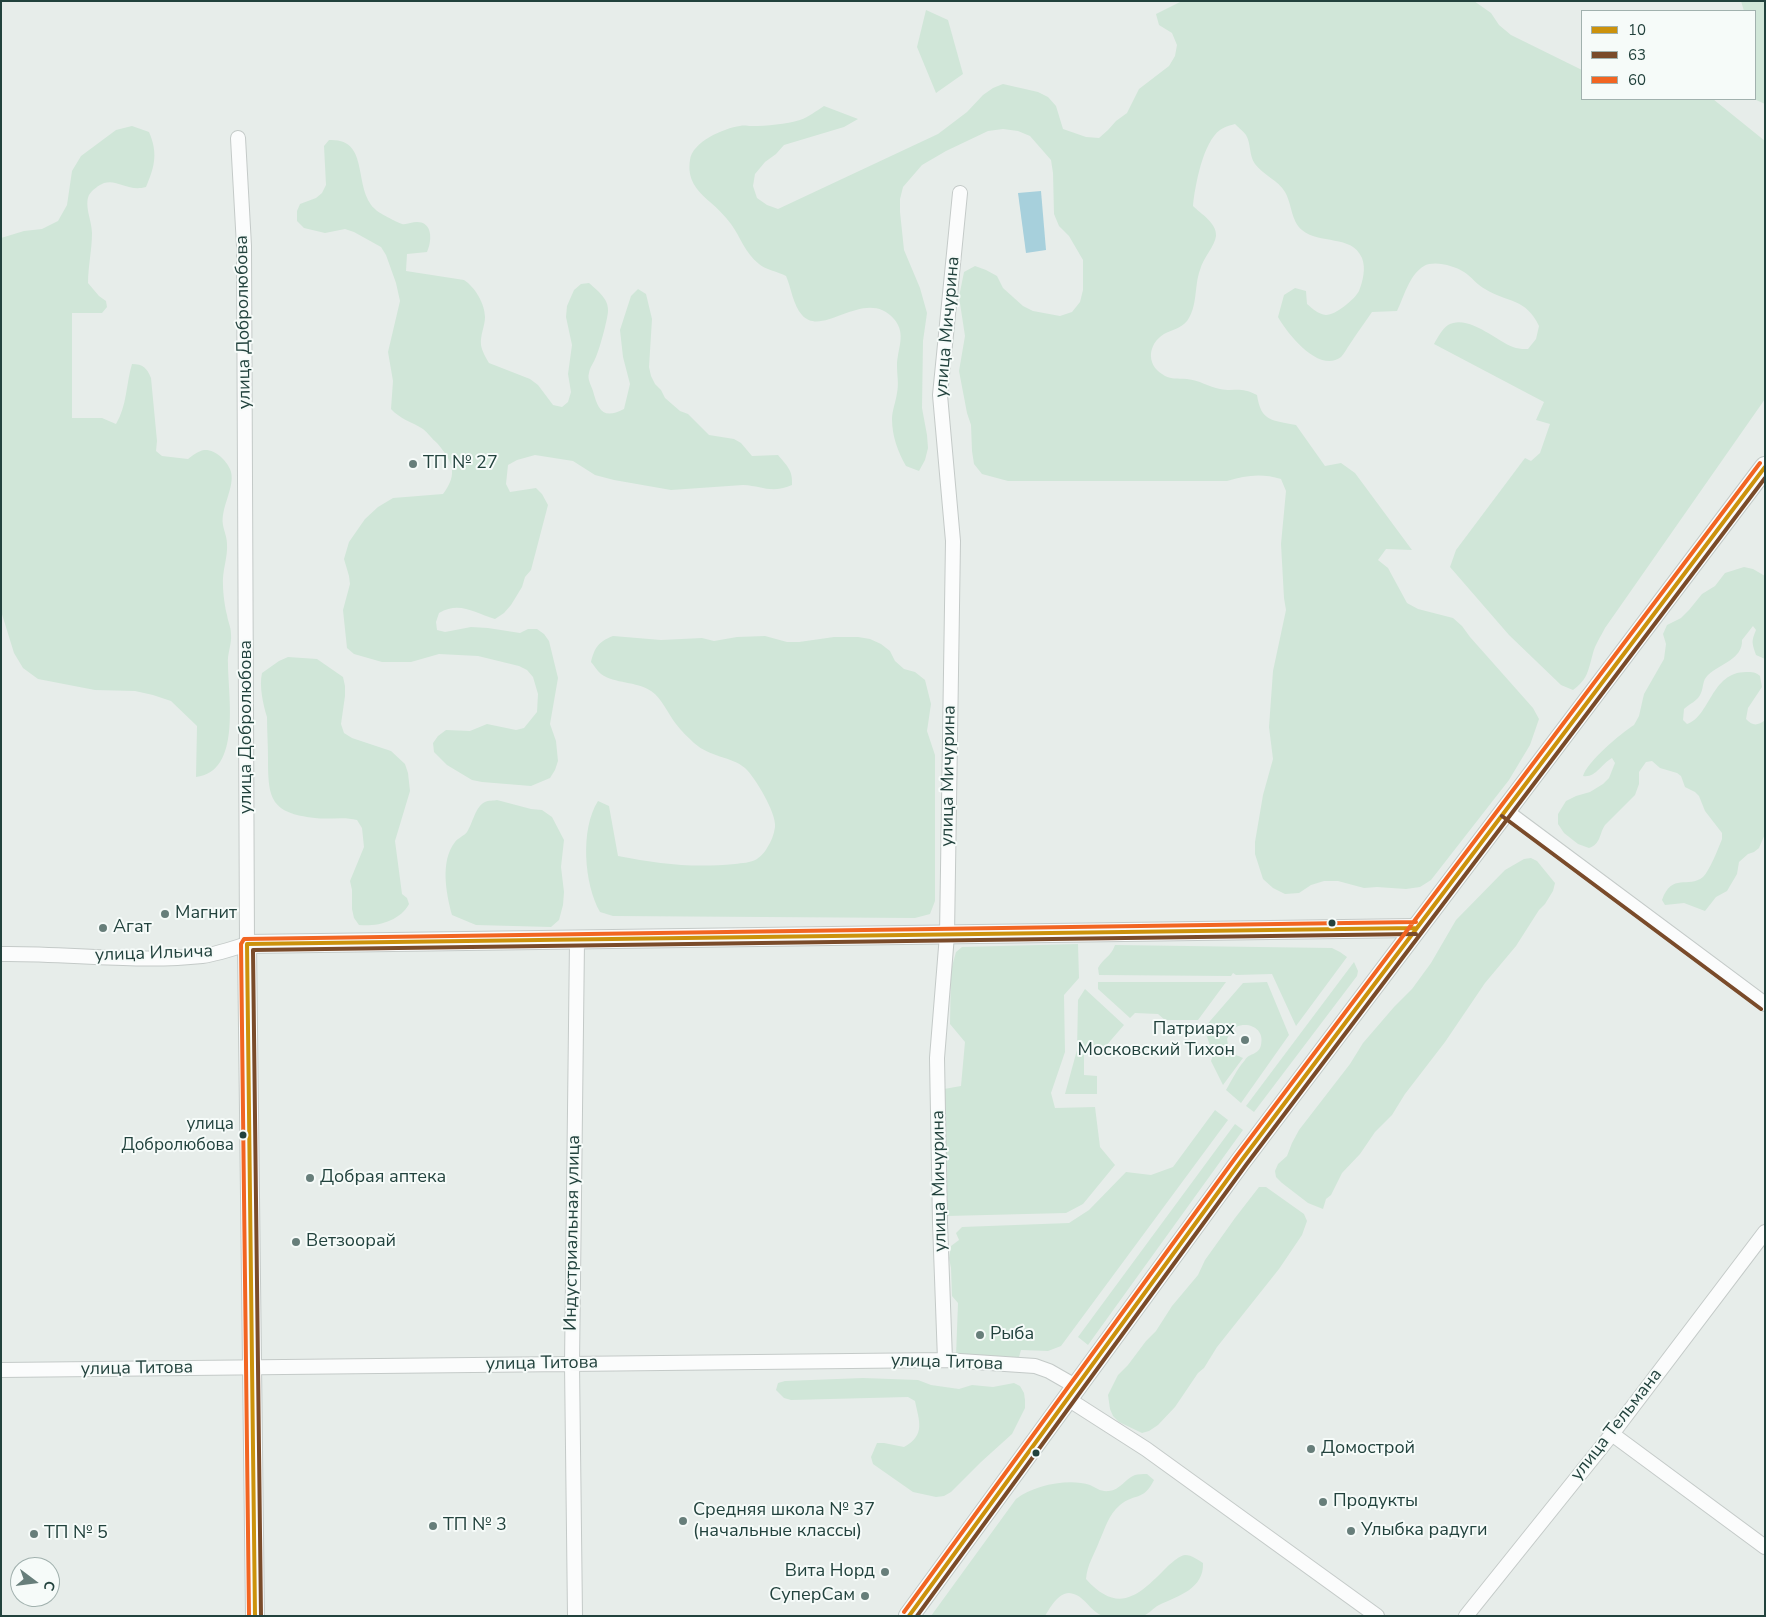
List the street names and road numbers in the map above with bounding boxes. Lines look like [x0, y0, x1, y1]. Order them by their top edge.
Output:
street label: улица Добролюбова [232, 235, 256, 409]
street label: улица Мичурина [931, 256, 965, 398]
street label: улица Добролюбова [236, 640, 258, 814]
street label: улица Мичурина [937, 705, 961, 847]
street label: улица Ильича [95, 941, 213, 967]
street label: улица Мичурина [928, 1110, 952, 1252]
street label: Индустриальная улица [560, 1135, 586, 1331]
street label: улица Титова [890, 1350, 1004, 1376]
street label: улица Титова [486, 1352, 598, 1376]
street label: улица Титова [81, 1357, 193, 1381]
street label: улица Тельмана [1567, 1365, 1667, 1485]

